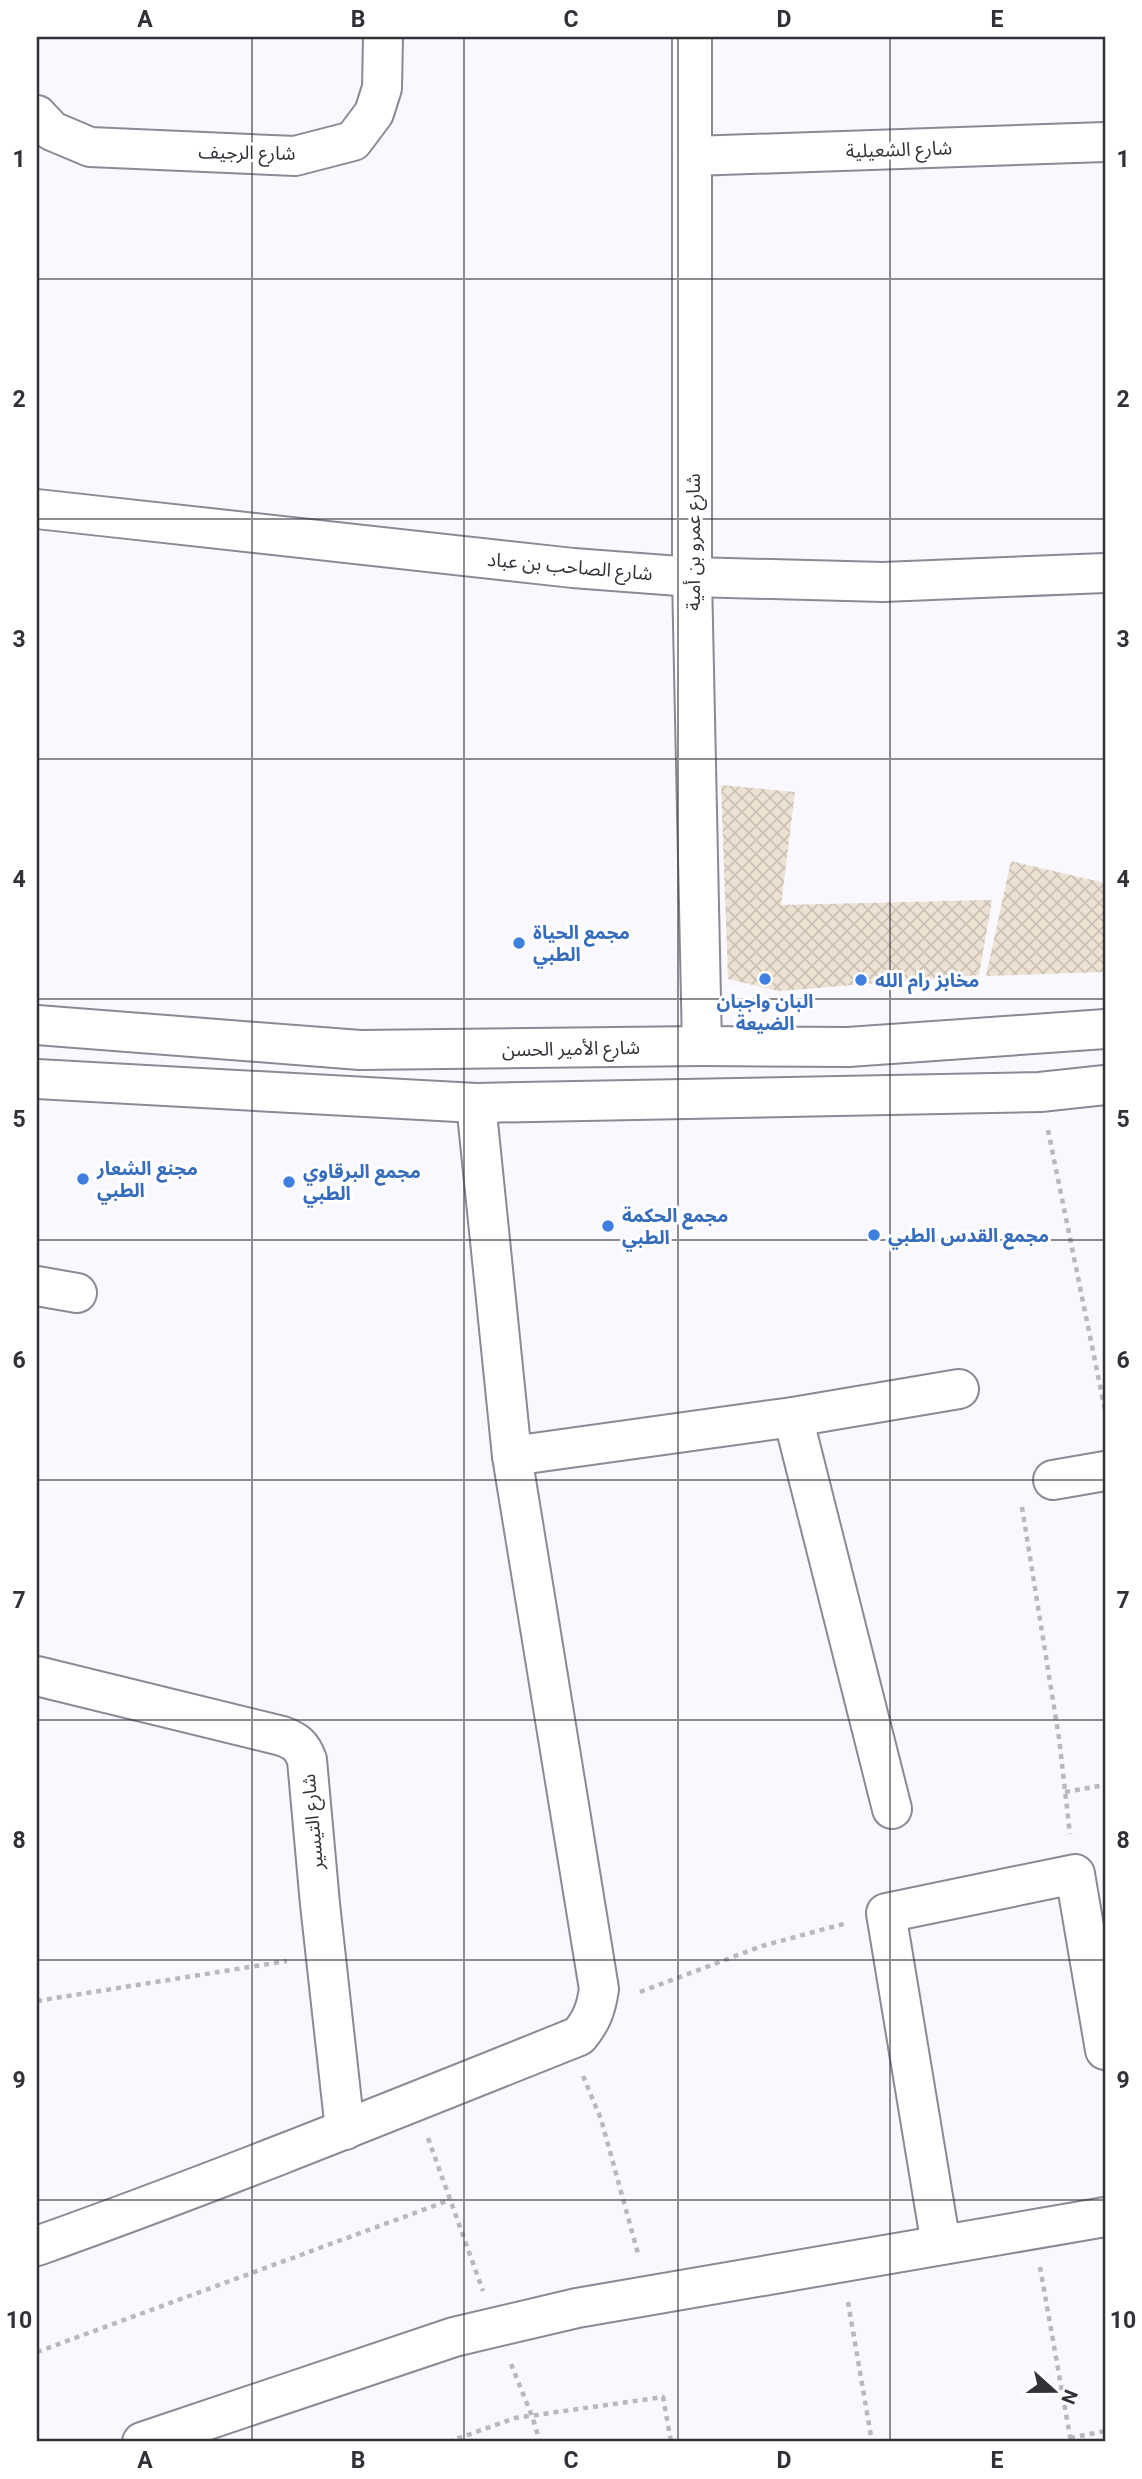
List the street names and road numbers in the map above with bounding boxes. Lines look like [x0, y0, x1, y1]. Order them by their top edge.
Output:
street label: شارع الشعيلية [845, 136, 953, 165]
street label: شارع الرجيف [198, 140, 296, 167]
street label: شارع عمرو بن أمية [682, 473, 707, 611]
street label: شارع الصاحب بن عباد [486, 548, 654, 587]
street label: شارع الأمير الحسن [502, 1036, 640, 1063]
street label: شارع التيسير [297, 1773, 330, 1872]

